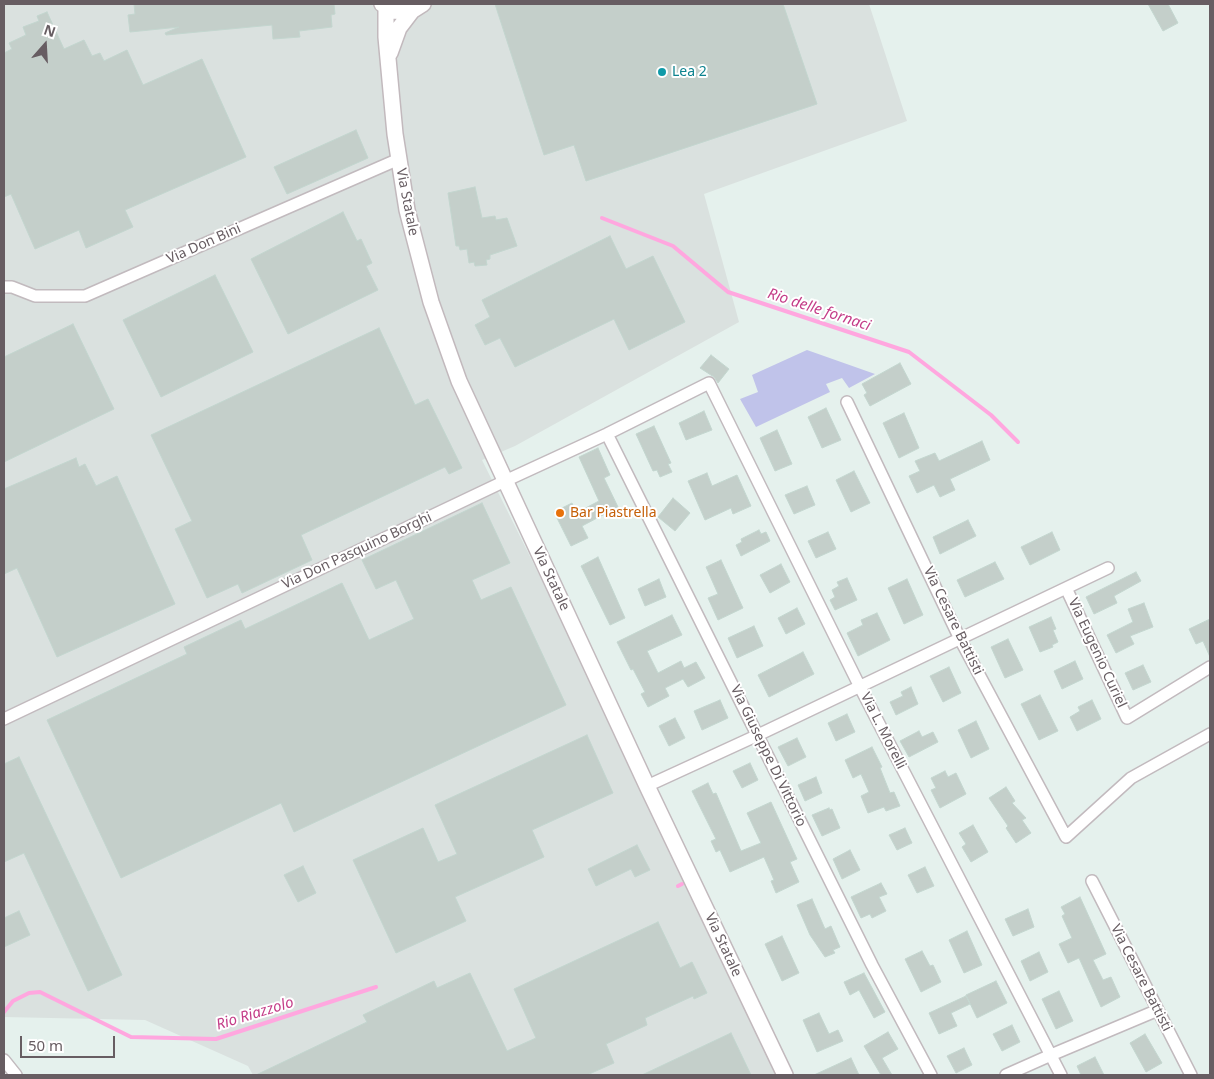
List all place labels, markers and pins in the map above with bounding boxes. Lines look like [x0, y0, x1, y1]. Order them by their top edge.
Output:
place label: Lea 2 [672, 64, 707, 80]
marker: Lea 2 [656, 66, 668, 78]
place label: Bar Piastrella [570, 505, 657, 521]
marker: Bar Piastrella [554, 507, 566, 519]

